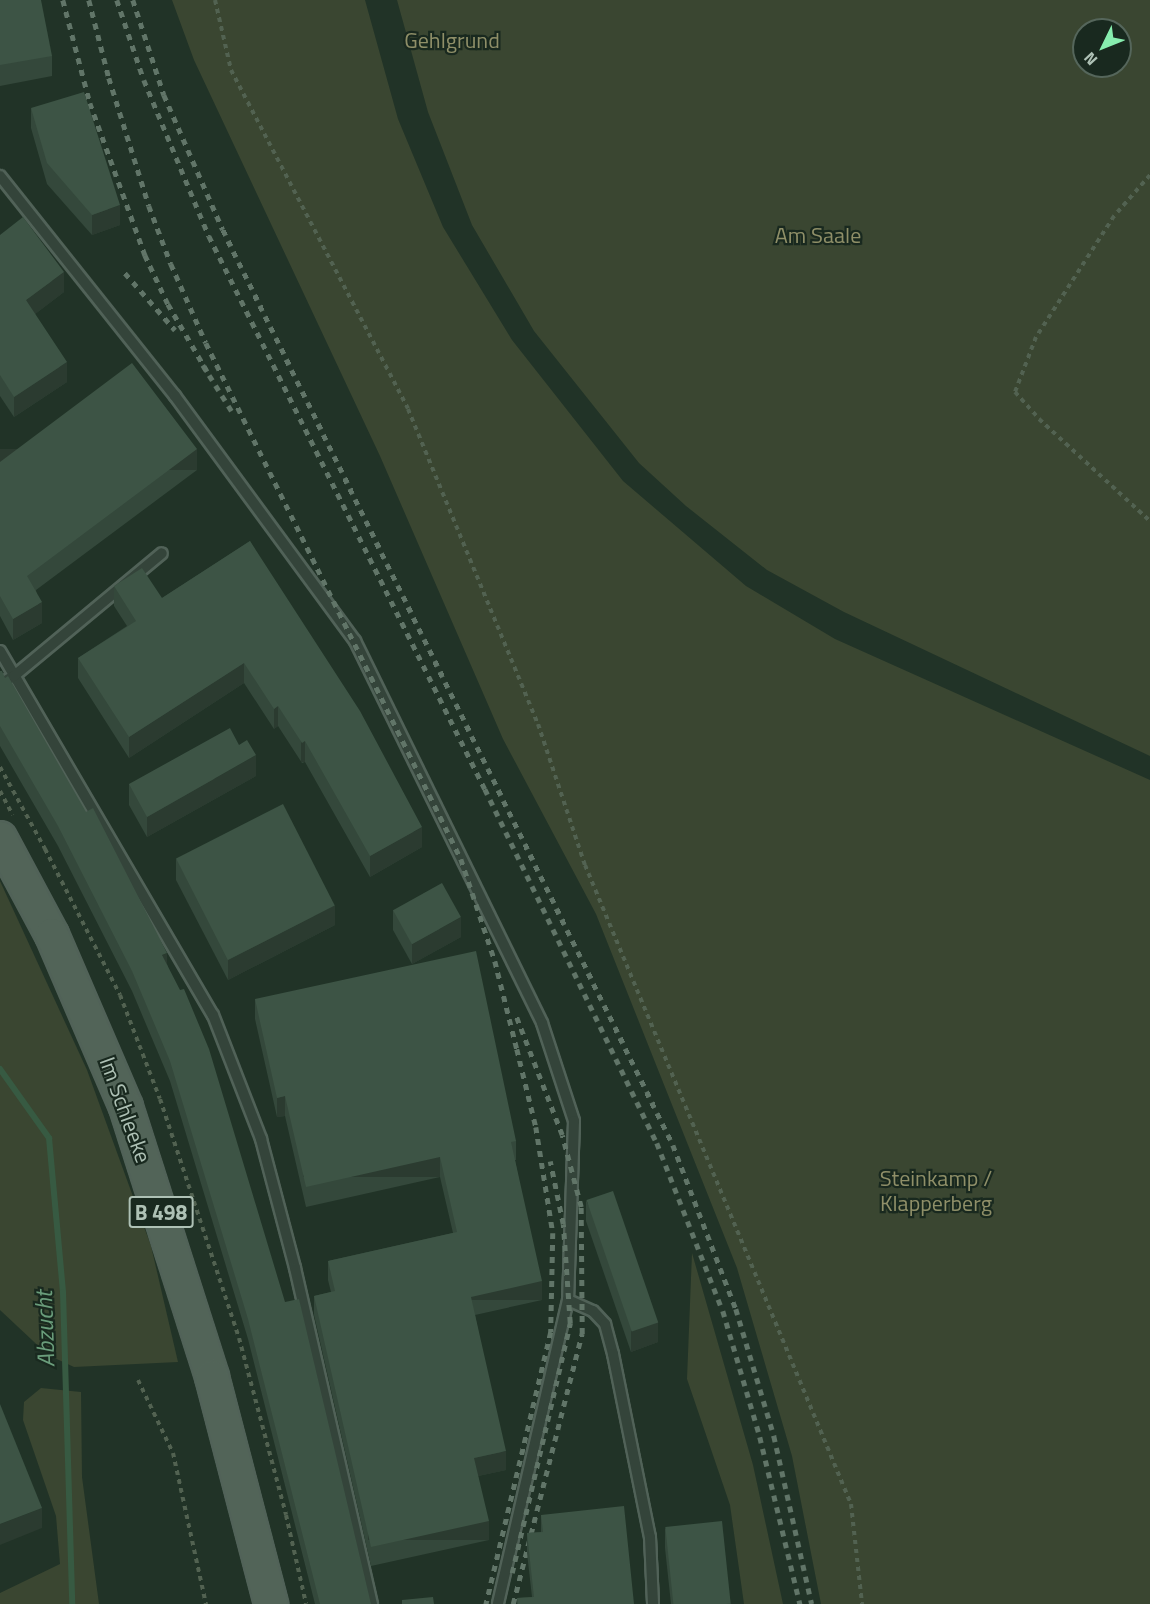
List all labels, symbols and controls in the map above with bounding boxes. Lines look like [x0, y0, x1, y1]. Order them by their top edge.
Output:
north arrow [1072, 18, 1132, 78]
park label: Gehlgrund [404, 28, 500, 54]
text: N [1078, 47, 1103, 71]
park label: Am Saale [775, 223, 861, 249]
street label: Im Schleeke [94, 1054, 156, 1166]
park label: Steinkamp / Klapperberg [880, 1165, 992, 1216]
road number: B 498 [128, 1194, 194, 1230]
water label: Abzucht [29, 1290, 61, 1368]

